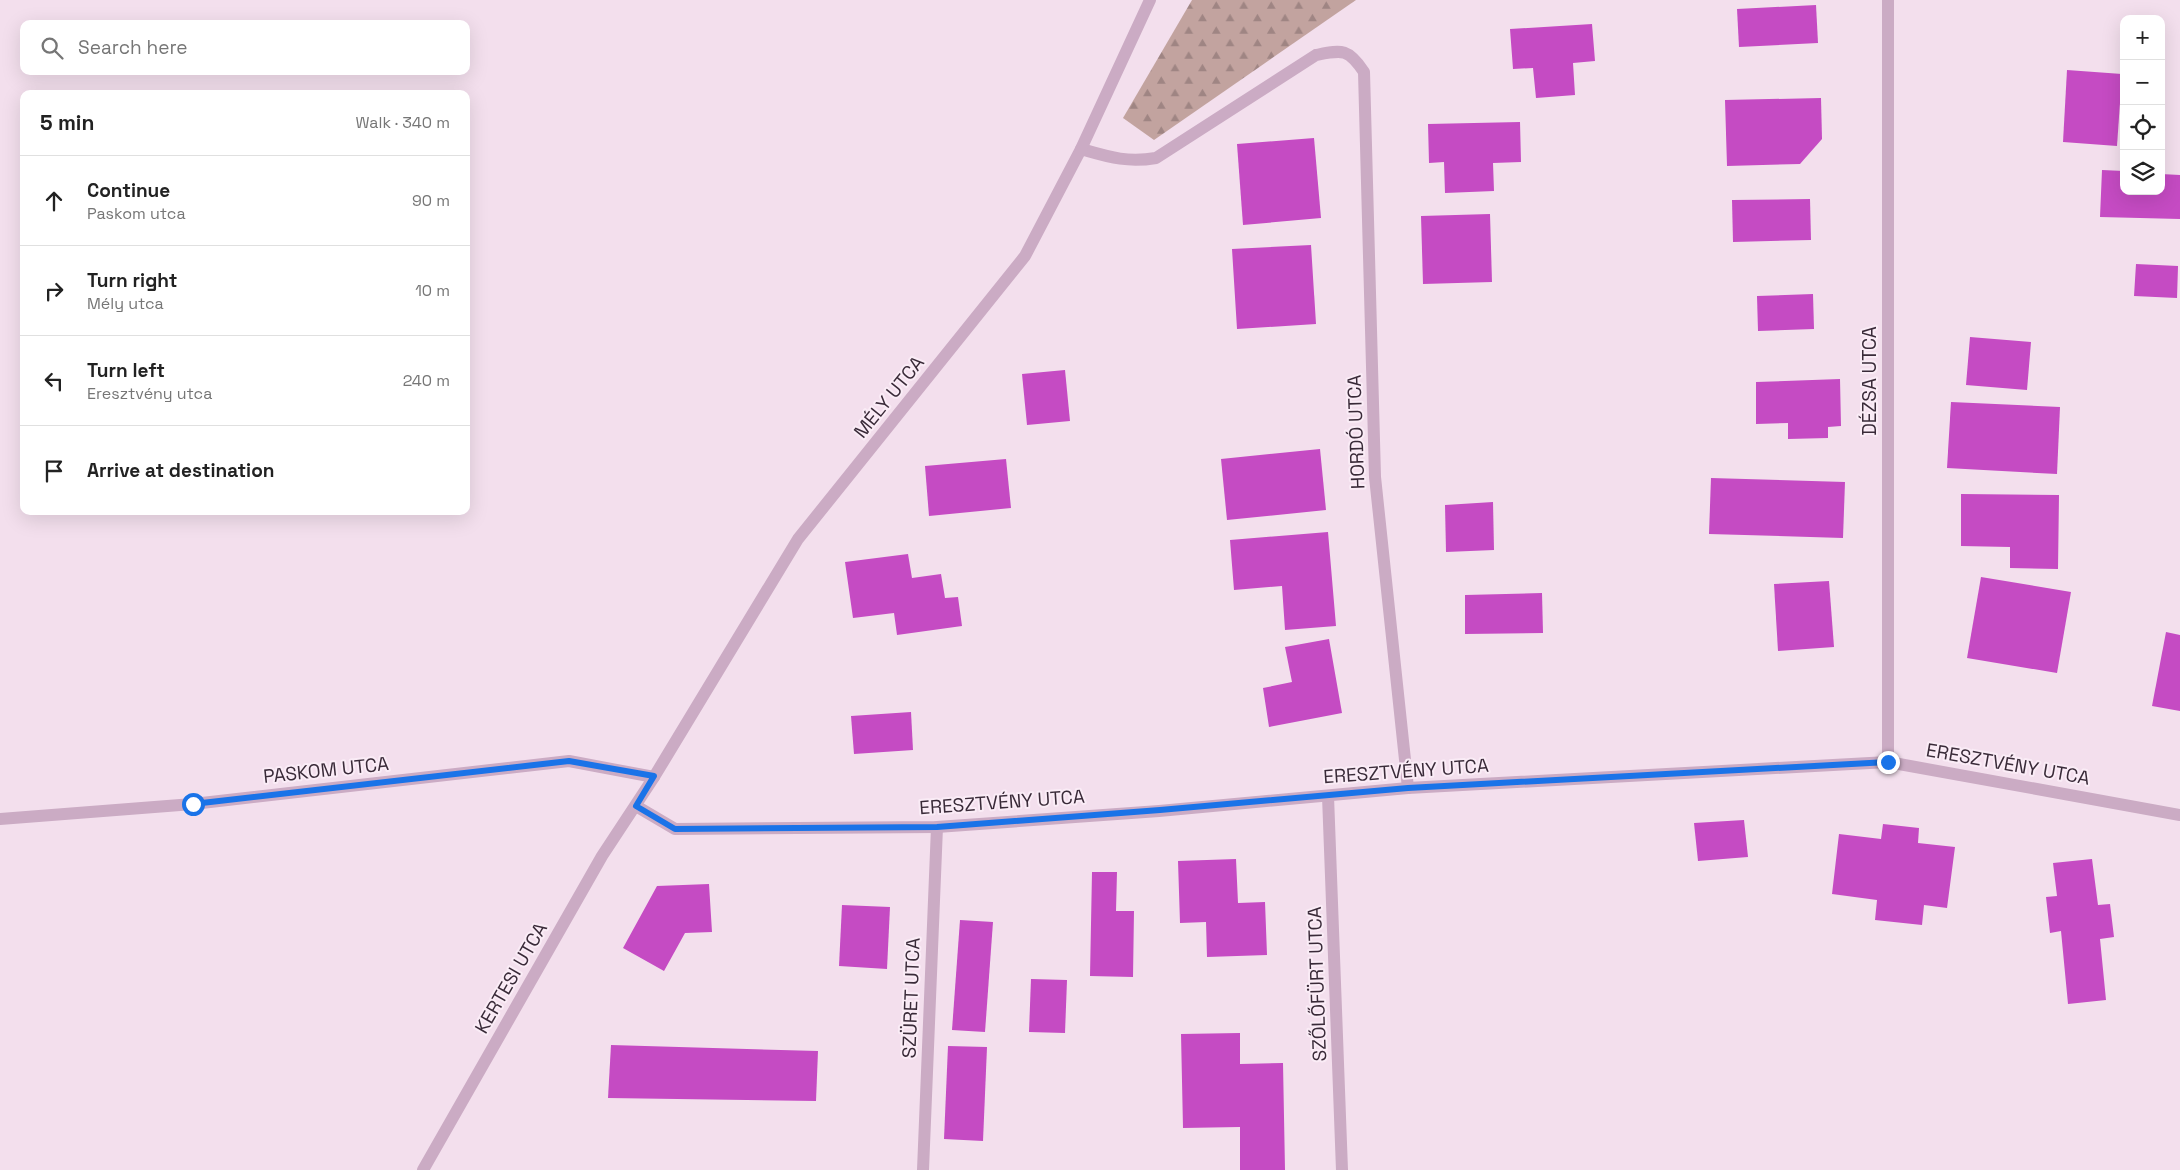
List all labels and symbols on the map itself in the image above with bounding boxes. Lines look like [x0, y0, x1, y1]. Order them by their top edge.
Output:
street label: DÉZSA UTCA [1857, 326, 1882, 436]
street label: MÉLY UTCA [848, 351, 930, 443]
street label: HORDÓ UTCA [1342, 374, 1370, 490]
street label: ERESZTVÉNY UTCA [1924, 737, 2092, 791]
street label: PASKOM UTCA [262, 751, 390, 789]
route end [1877, 751, 1900, 774]
street label: ERESZTVÉNY UTCA [1322, 753, 1490, 789]
street label: ERESZTVÉNY UTCA [918, 784, 1086, 820]
route start [182, 793, 205, 816]
street label: SZŐLŐFÜRT UTCA [1302, 906, 1332, 1062]
street label: KERTESI UTCA [469, 918, 553, 1038]
street label: SZÜRET UTCA [896, 937, 926, 1059]

